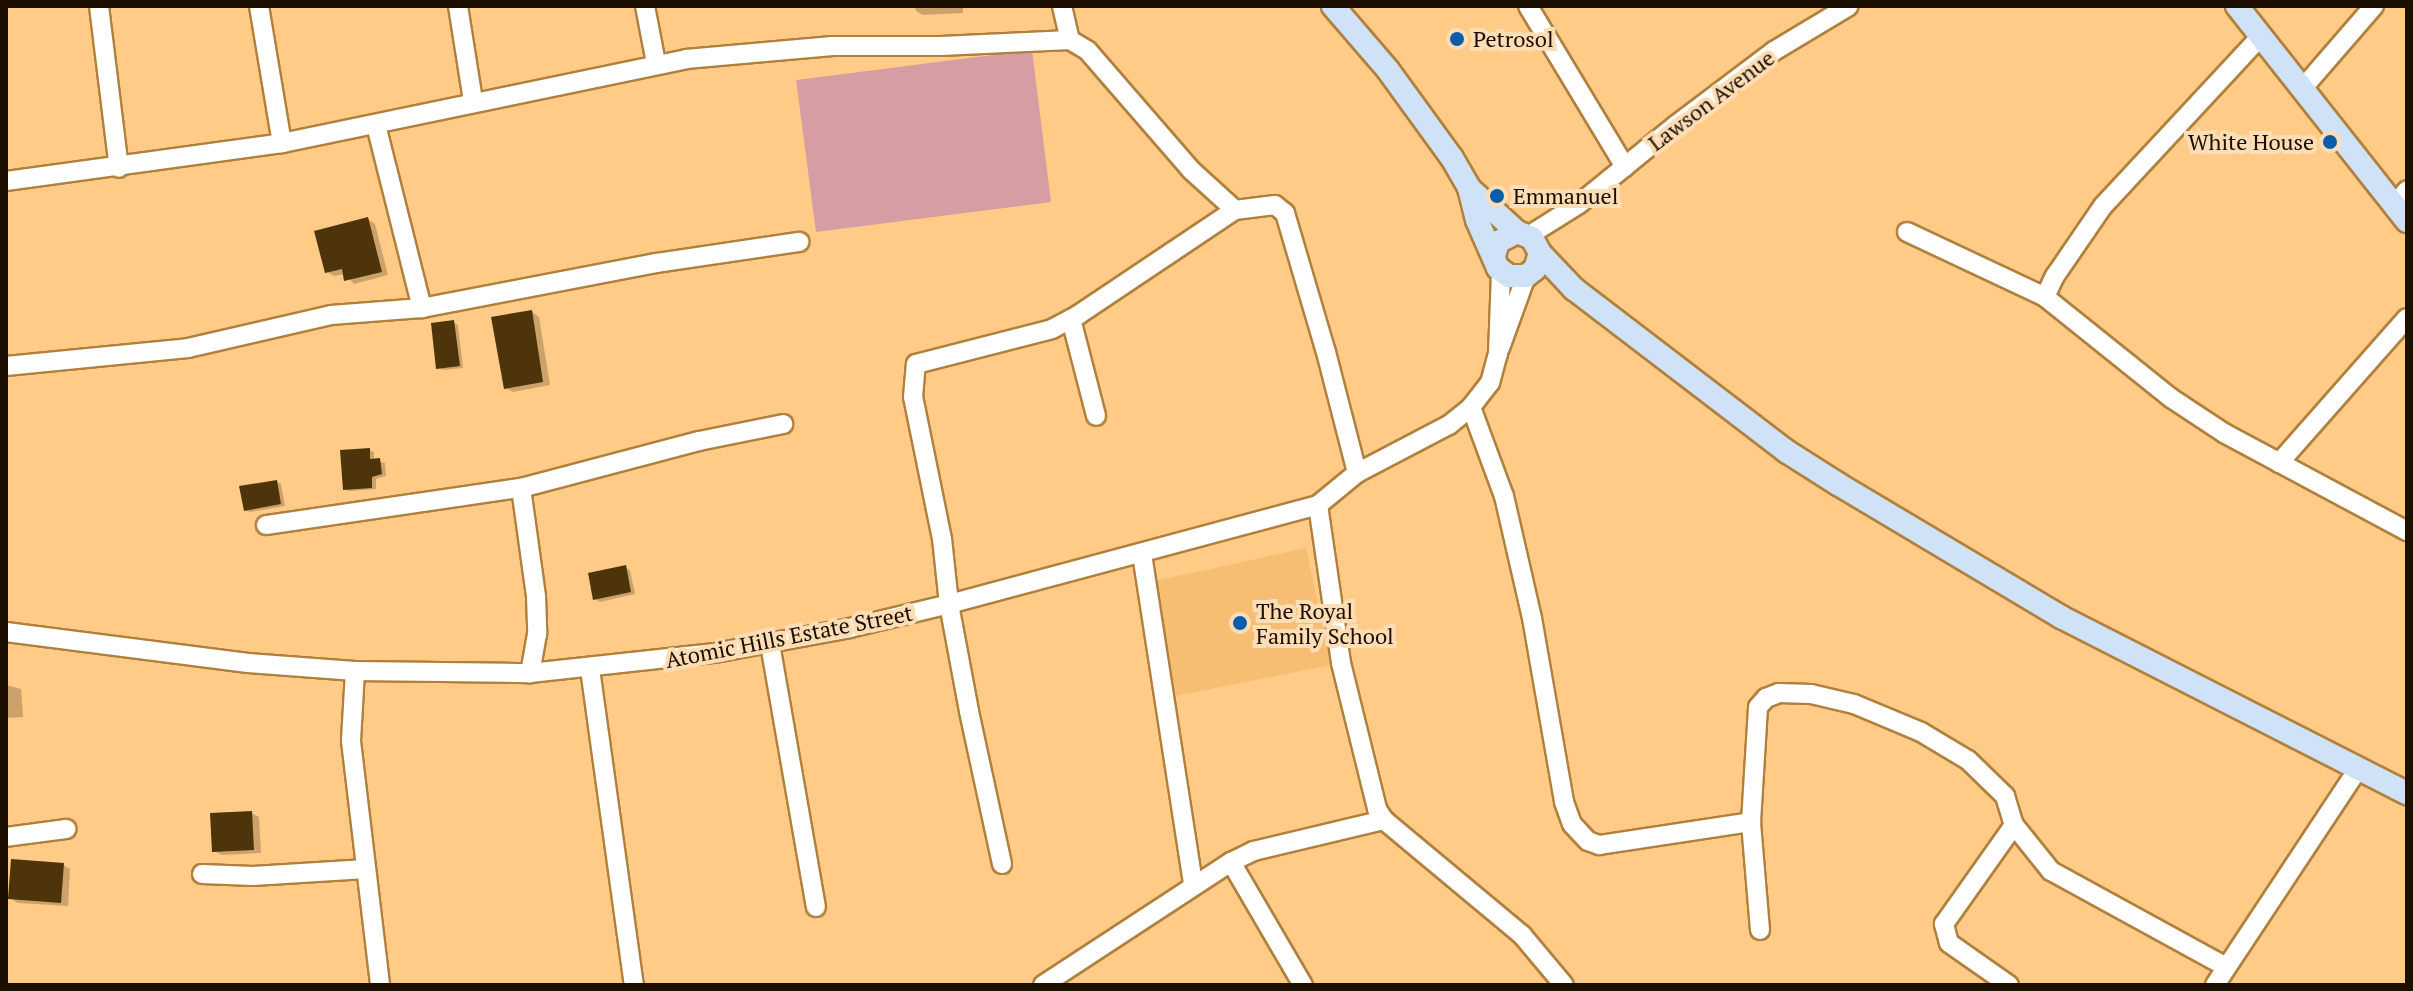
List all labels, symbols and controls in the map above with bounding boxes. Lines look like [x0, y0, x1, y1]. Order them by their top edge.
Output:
place label: Petrosol [1473, 26, 1554, 52]
marker: Petrosol [1448, 30, 1466, 48]
street label: Lawson Avenue [1643, 44, 1779, 156]
place label: White House [2188, 129, 2314, 155]
marker: White House [2321, 133, 2339, 151]
place label: Emmanuel [1513, 183, 1618, 209]
marker: Emmanuel [1488, 187, 1506, 205]
place label: The Royal Family School [1256, 597, 1394, 648]
street label: Atomic Hills Estate Street [663, 599, 915, 673]
marker: The Royal Family School [1231, 614, 1249, 632]

